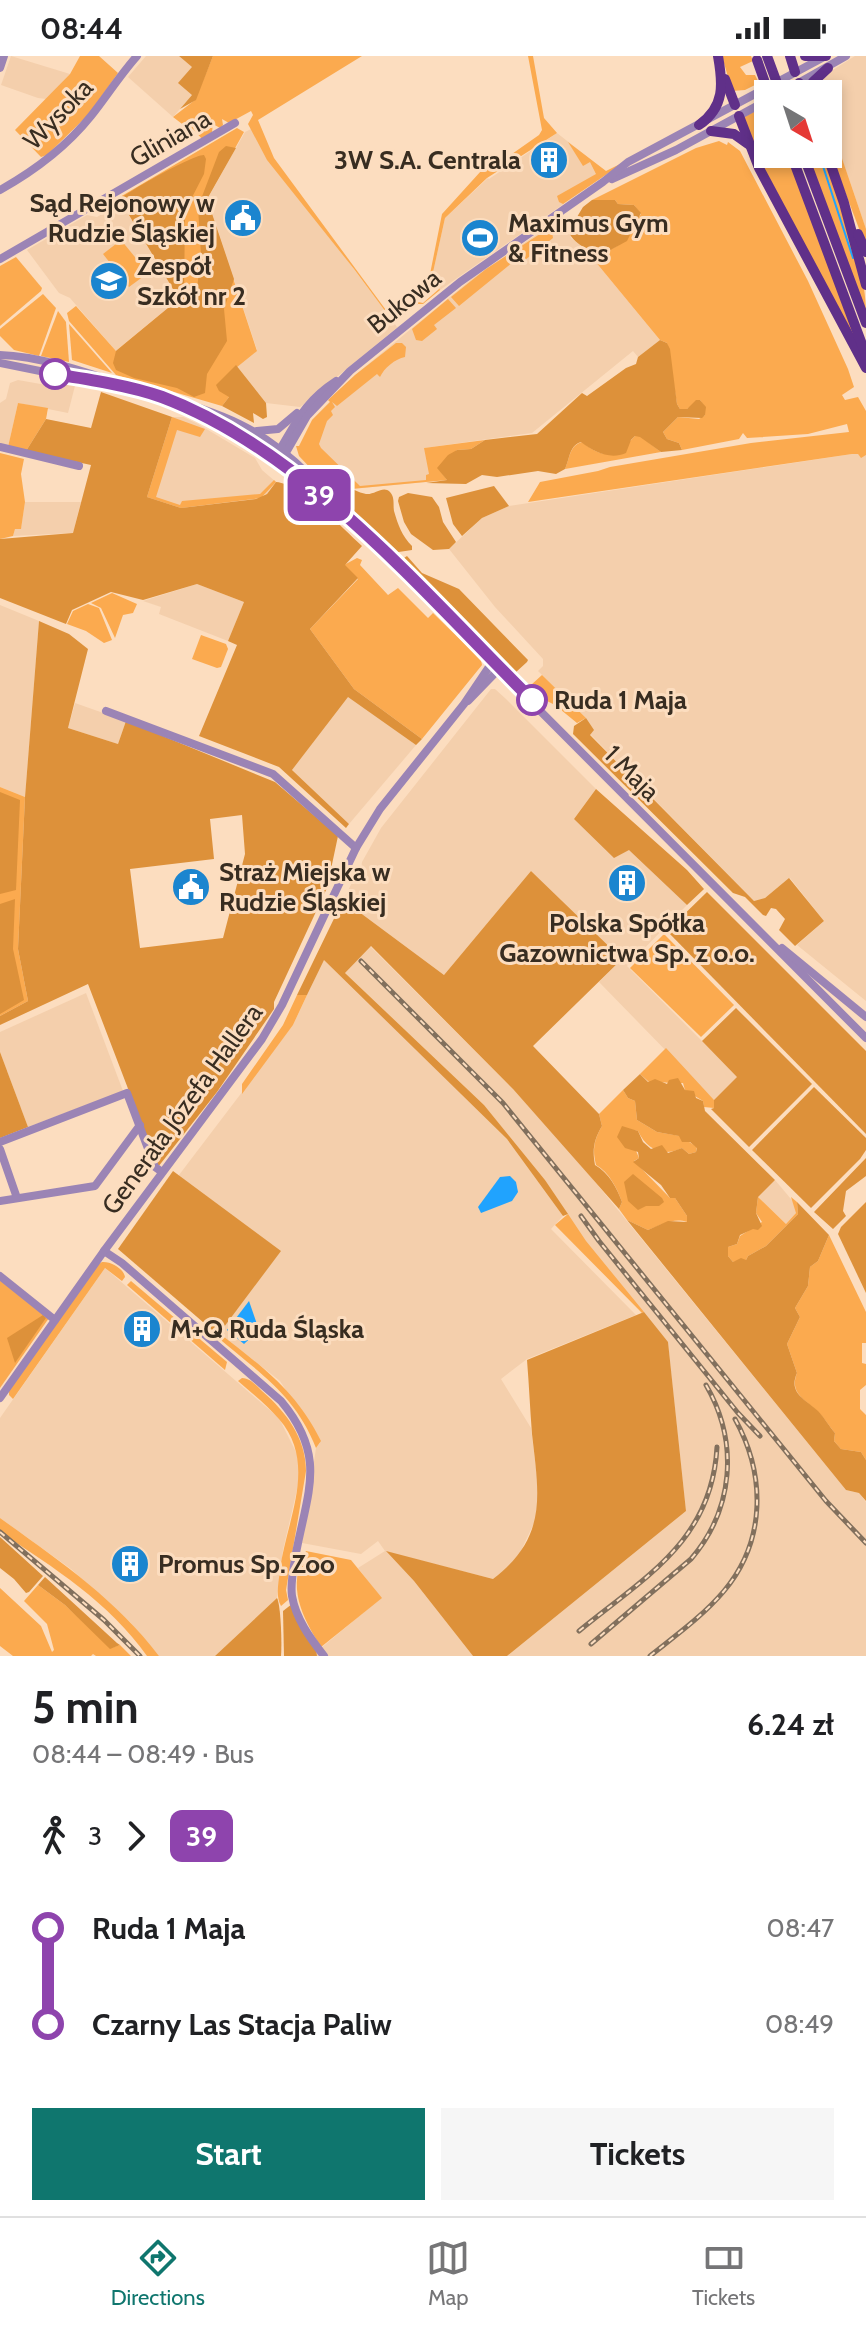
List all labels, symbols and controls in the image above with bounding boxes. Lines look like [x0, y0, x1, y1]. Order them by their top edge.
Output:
text: 08:44 [40, 10, 123, 47]
street label: Wysoka [16, 71, 100, 156]
north arrow [754, 80, 842, 168]
map controls [754, 80, 842, 168]
street label: Gliniana [124, 102, 217, 174]
building icon: 3W S.A. Centrala [528, 139, 570, 181]
place label: 3W S.A. Centrala [334, 144, 521, 176]
place label: Sąd Rejonowy w Rudzie Śląskiej [29, 187, 215, 249]
public building icon: Sąd Rejonowy w Rudzie Śląskiej [222, 197, 264, 239]
place label: Maximus Gym & Fitness [508, 207, 669, 269]
sports icon: Maximus Gym & Fitness [459, 217, 501, 259]
place label: Zespół Szkół nr 2 [137, 250, 246, 312]
school or university icon: Zespół Szkół nr 2 [88, 260, 130, 302]
street label: Bukowa [361, 261, 448, 340]
unlabelled marker [40, 359, 70, 389]
line badge: 39 [283, 469, 355, 521]
text: 39 [304, 478, 334, 512]
place label: Ruda 1 Maja [554, 684, 687, 716]
marker: Ruda 1 Maja [517, 685, 547, 715]
street label: 1 Maja [597, 738, 667, 808]
place label: Straż Miejska w Rudzie Śląskiej [219, 856, 391, 918]
building icon: Polska Spółka Gazownictwa Sp. z o.o. [606, 862, 648, 904]
public building icon: Straż Miejska w Rudzie Śląskiej [170, 866, 212, 908]
place label: Polska Spółka Gazownictwa Sp. z o.o. [499, 907, 755, 969]
street label: Generała Józefa Hallera [95, 997, 269, 1221]
building icon: M+Q Ruda Śląska [121, 1308, 163, 1350]
place label: M+Q Ruda Śląska [170, 1313, 364, 1345]
building icon: Promus Sp. Zoo [109, 1543, 151, 1585]
place label: Promus Sp. Zoo [158, 1548, 335, 1580]
text: 5 min [32, 1681, 139, 1734]
text: 6.24 zł [747, 1706, 834, 1743]
text: 08:44 – 08:49 · Bus [32, 1738, 254, 1770]
icon: walk [32, 1814, 76, 1858]
icon: forward [114, 1814, 158, 1858]
text: 39 [186, 1819, 217, 1853]
text: 3 [88, 1820, 102, 1852]
text: Ruda 1 Maja [92, 1910, 245, 1947]
text: 08:47 [767, 1912, 834, 1944]
text: Czarny Las Stacja Paliw [92, 2006, 392, 2043]
text: 08:49 [765, 2008, 834, 2040]
button: Start [32, 2108, 425, 2200]
button: Tickets [441, 2108, 834, 2200]
tab: Directions [111, 2236, 205, 2311]
tab: Map [426, 2236, 470, 2311]
tab: Tickets [692, 2236, 755, 2311]

